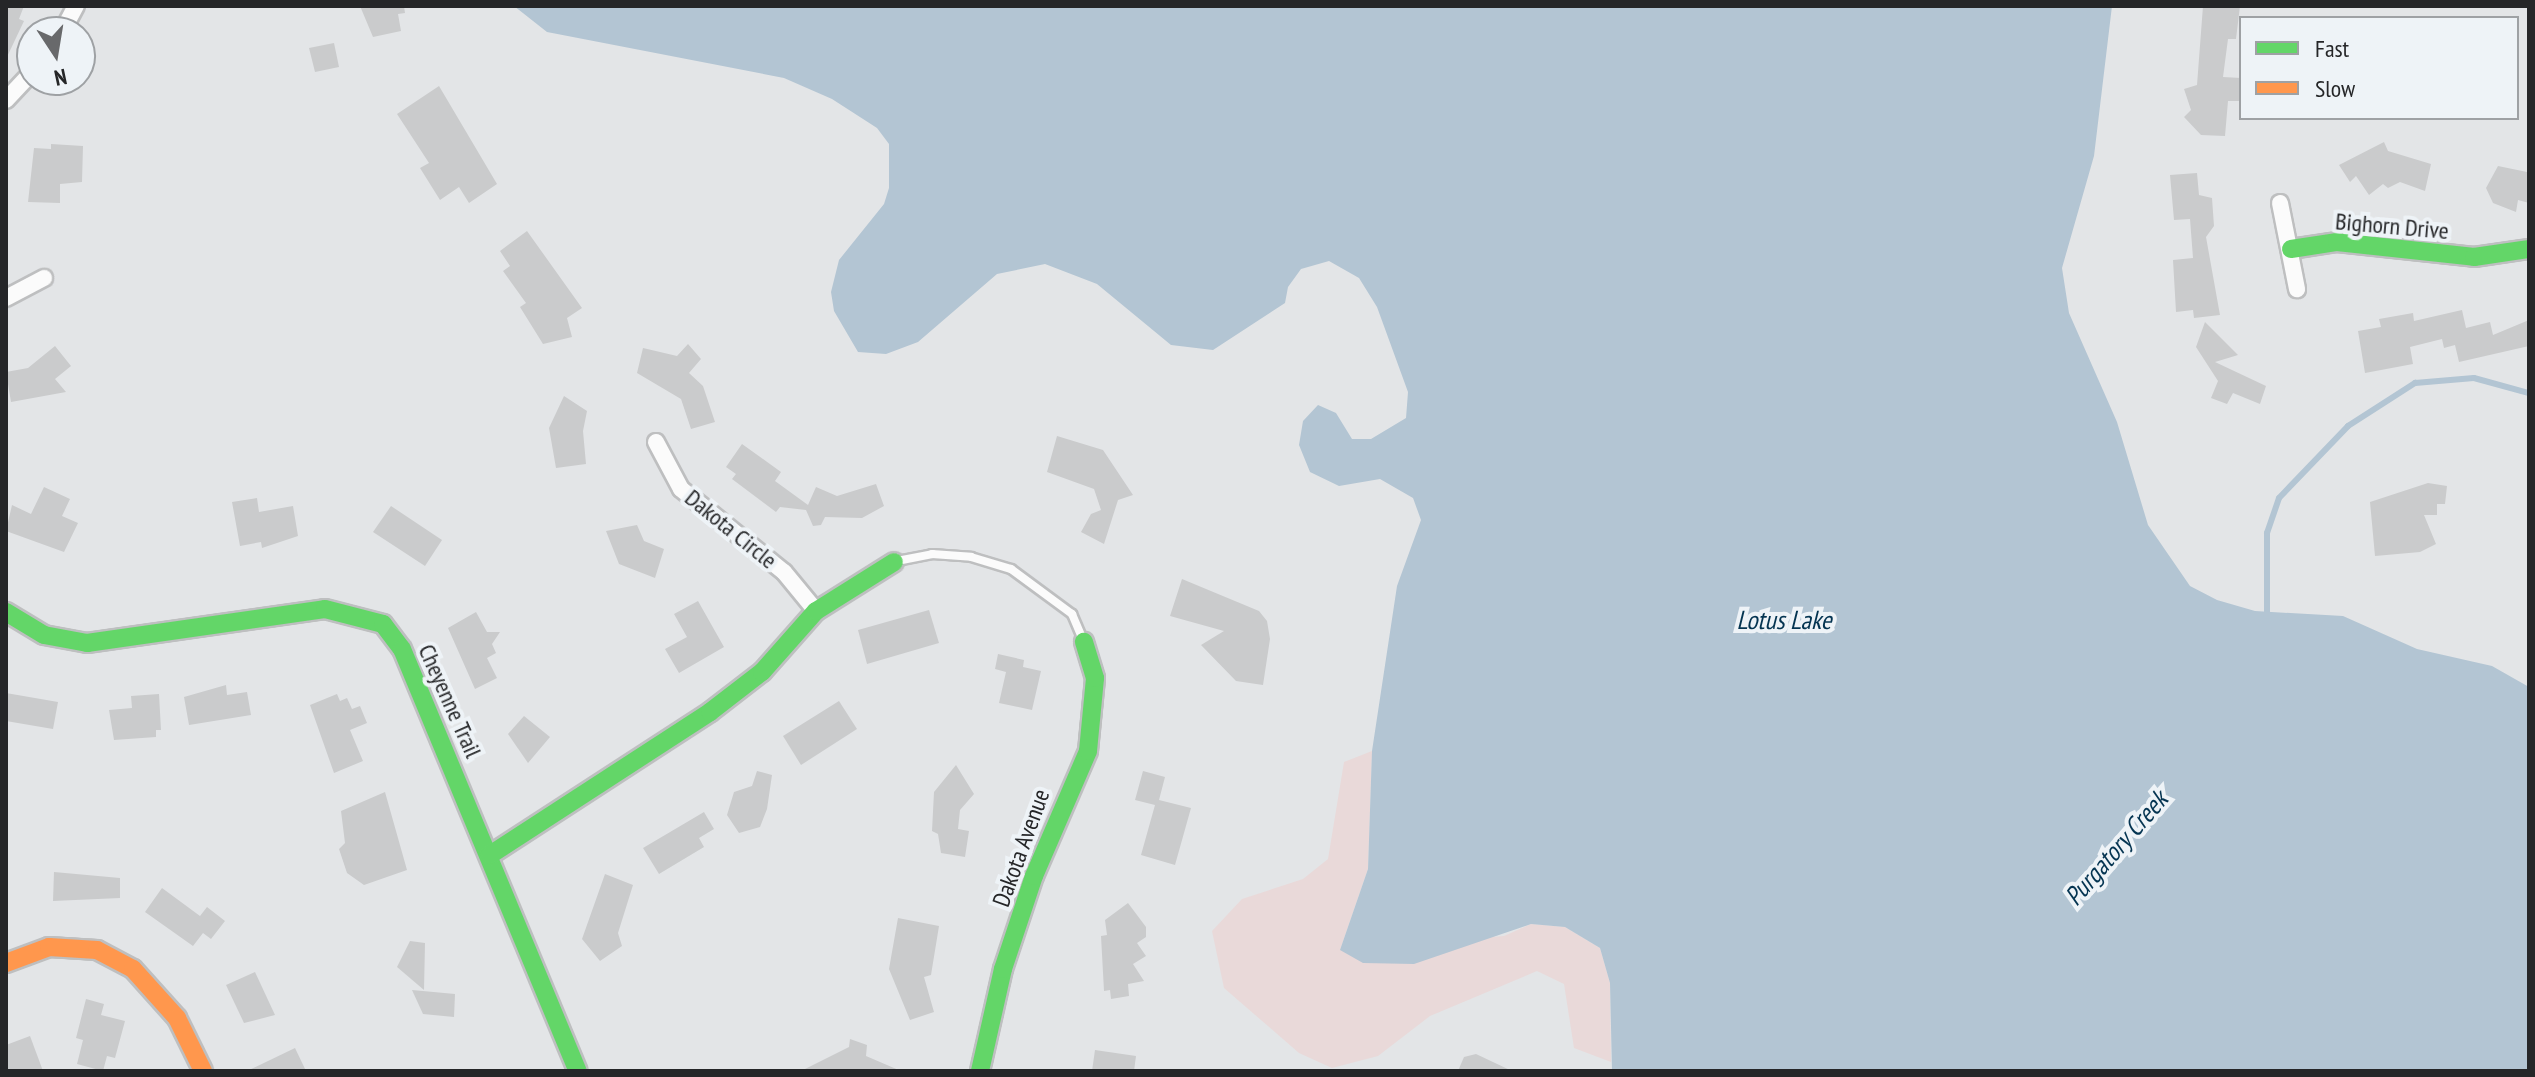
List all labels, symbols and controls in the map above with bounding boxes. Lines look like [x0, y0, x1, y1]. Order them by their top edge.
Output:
north arrow [16, 16, 96, 96]
legend [2239, 16, 2519, 120]
text: Fast [2315, 33, 2349, 64]
text: N [52, 63, 69, 92]
text: Slow [2315, 73, 2355, 104]
street label: Bighorn Drive [2334, 207, 2450, 245]
street label: Dakota Circle [679, 483, 783, 575]
water label: Lotus Lake [1736, 604, 1832, 636]
street label: Cheyenne Trail [412, 640, 488, 762]
water label: Purgatory Creek [2058, 784, 2174, 912]
street label: Dakota Avenue [986, 785, 1056, 911]

